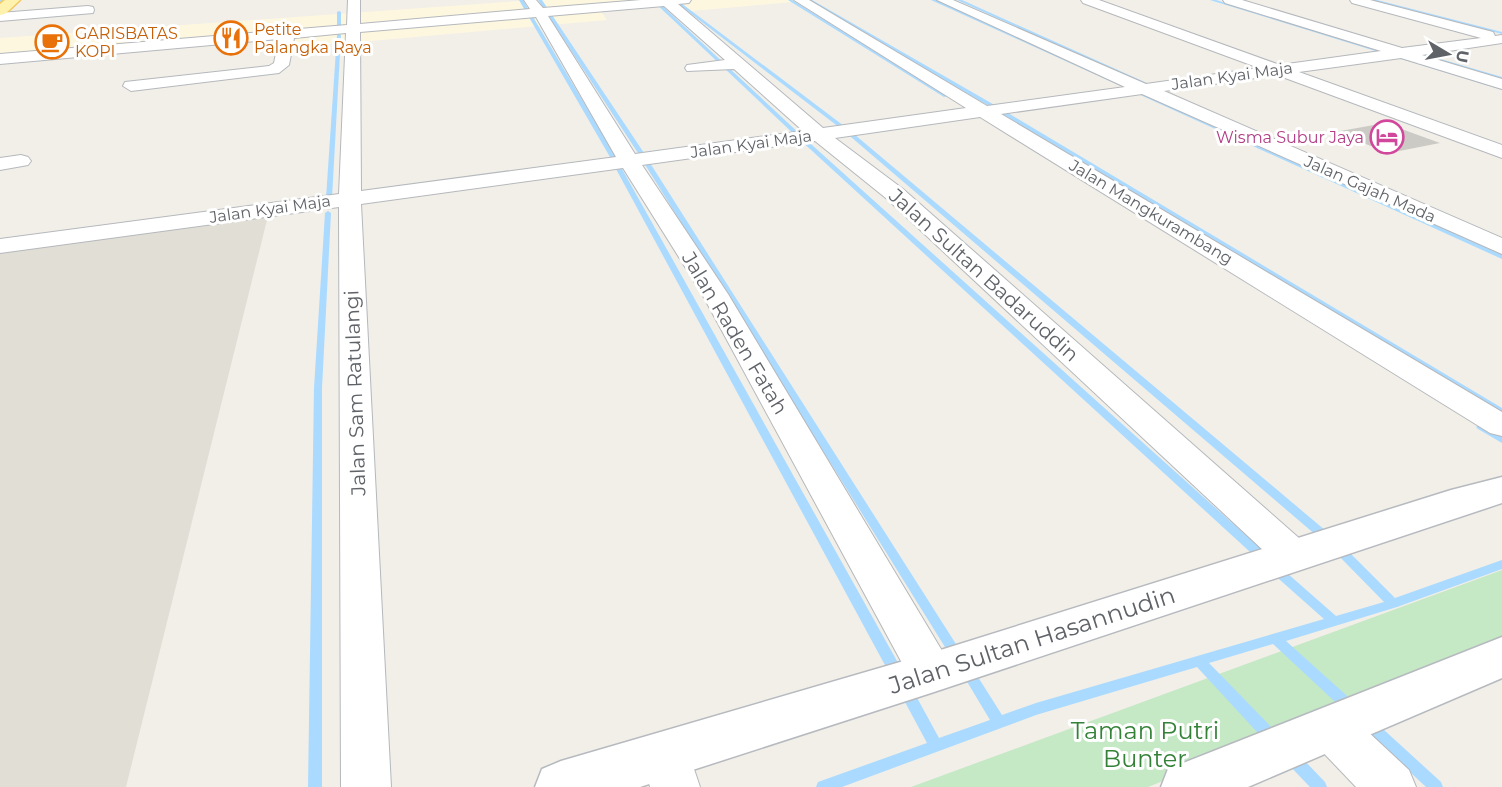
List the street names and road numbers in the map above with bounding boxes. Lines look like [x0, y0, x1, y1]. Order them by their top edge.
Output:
street label: Jalan Kyai Maja [1169, 58, 1294, 94]
street label: Jalan Kyai Maja [688, 126, 813, 162]
street label: Jalan Gajah Mada [1300, 151, 1439, 227]
street label: Jalan Mangkurambang [1065, 155, 1236, 268]
street label: Jalan Sultan Badaruddin [884, 183, 1084, 366]
street label: Jalan Kyai Maja [207, 191, 332, 227]
street label: Jalan Raden Fatah [676, 247, 793, 419]
street label: Jalan Sam Ratulangi [339, 290, 371, 497]
street label: Jalan Sultan Hasannudin [884, 580, 1179, 700]

